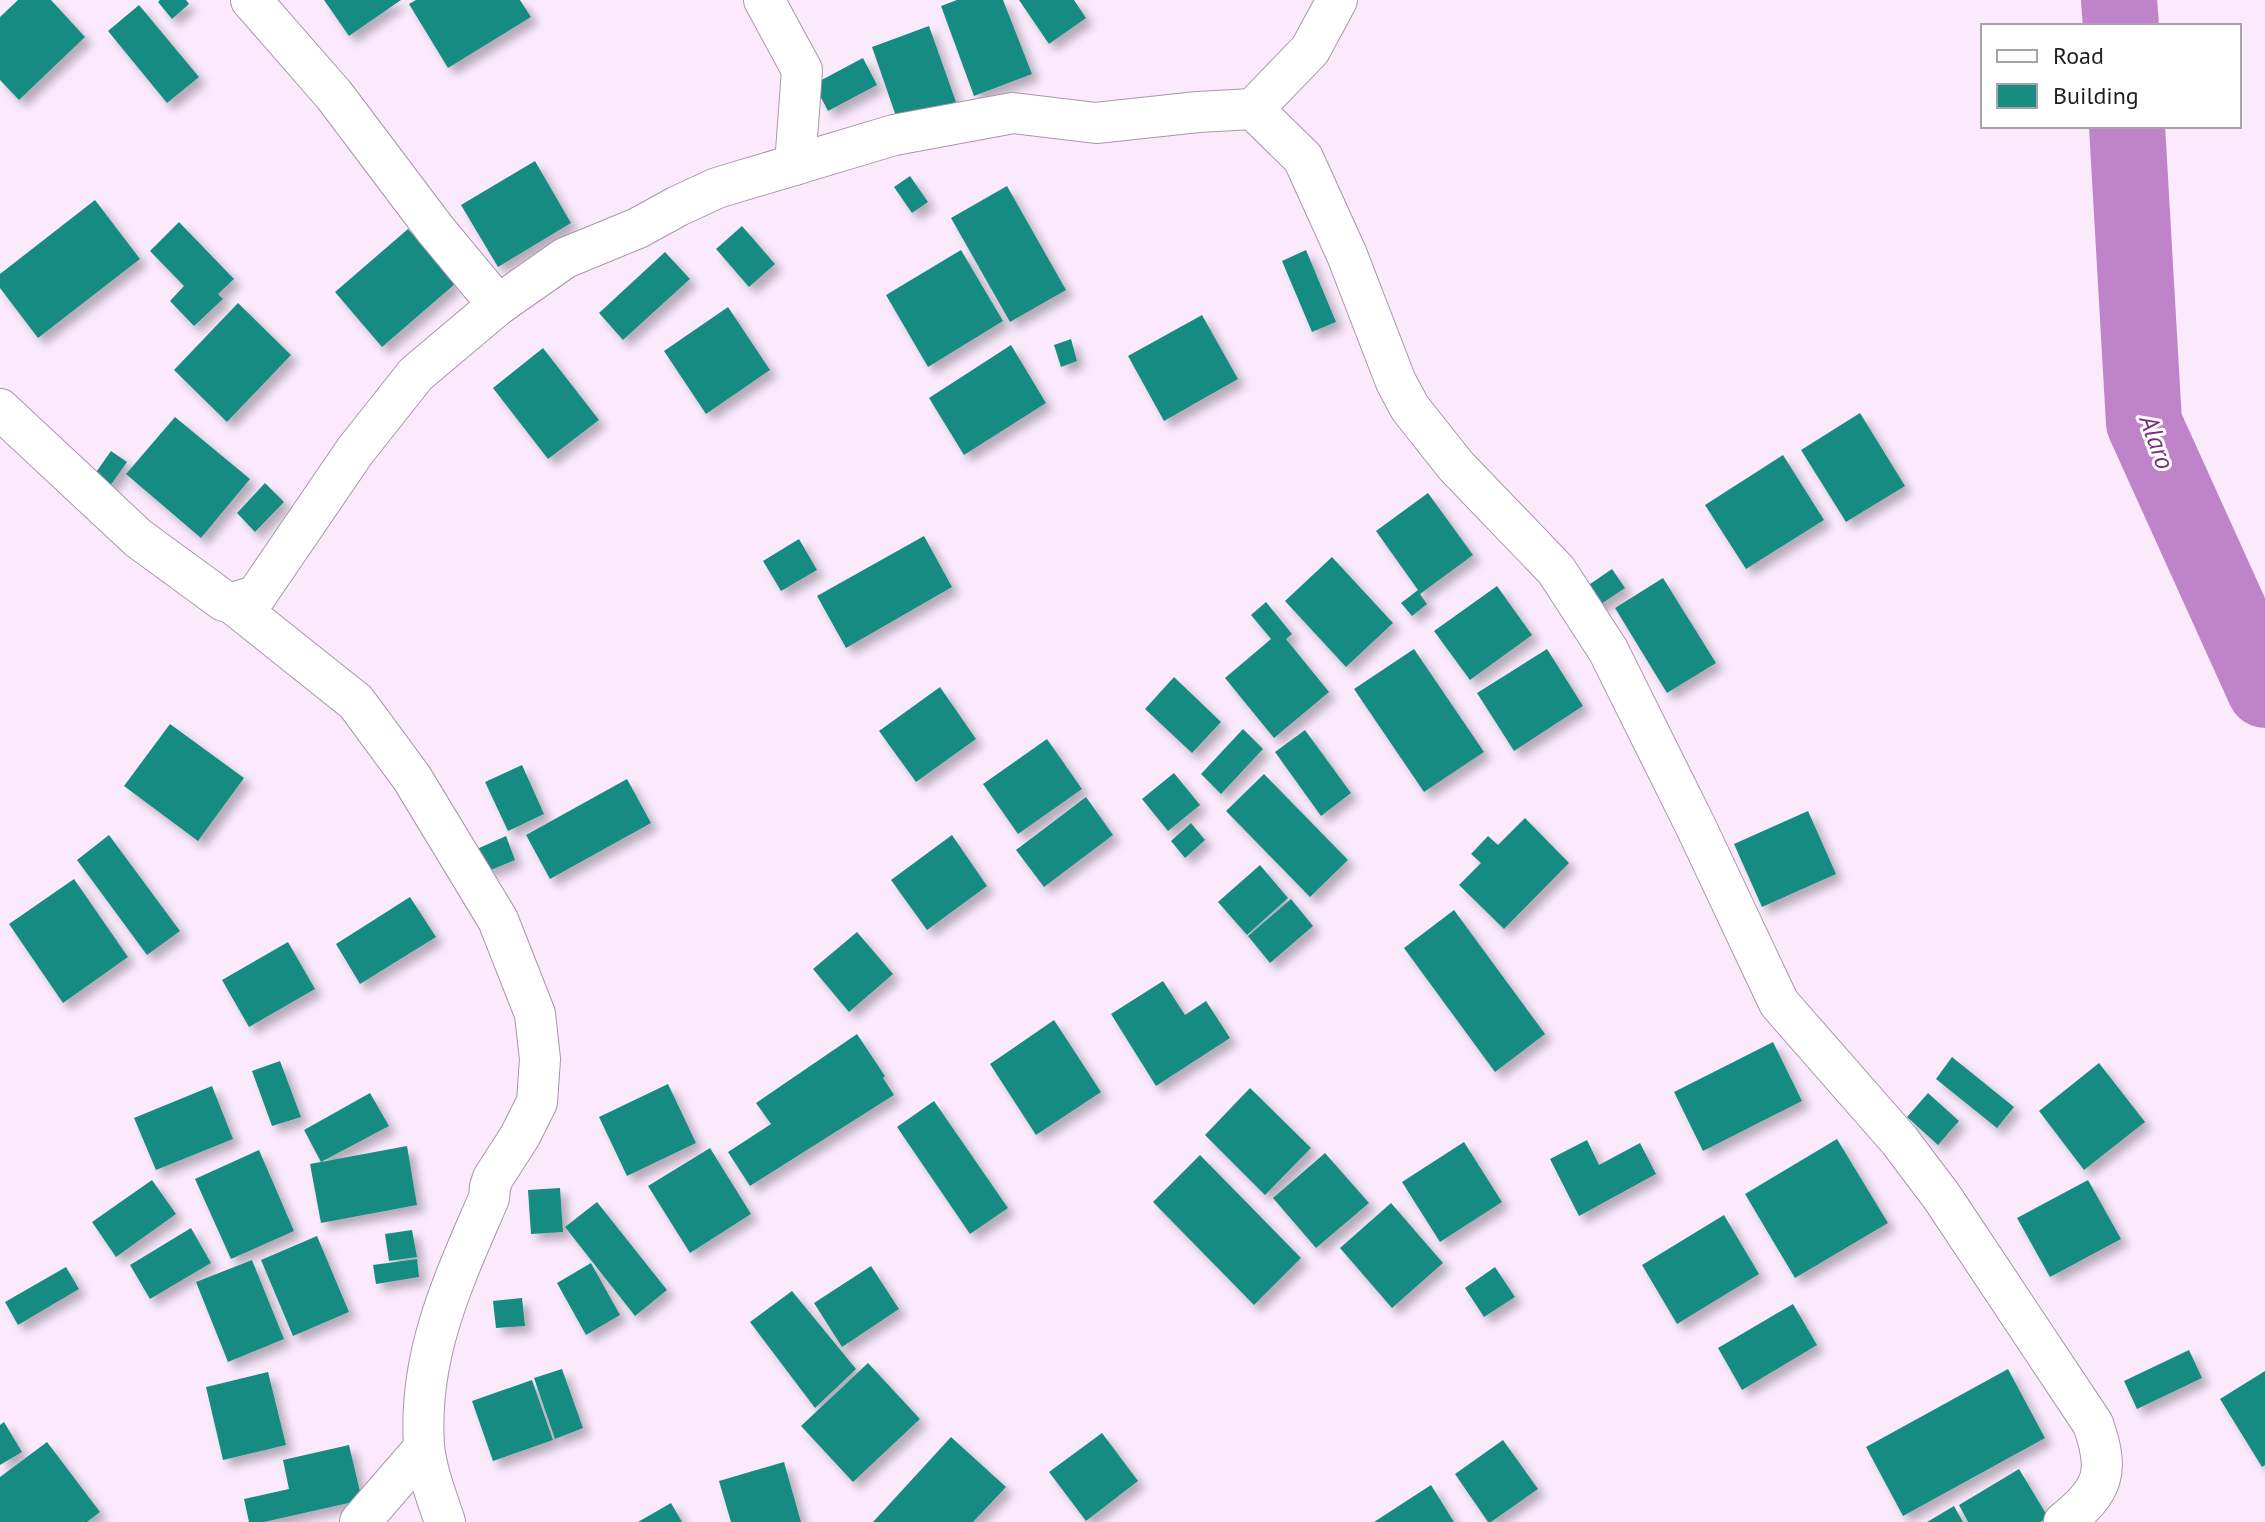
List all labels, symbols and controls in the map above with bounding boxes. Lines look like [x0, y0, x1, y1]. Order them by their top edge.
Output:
legend [1981, 24, 2241, 128]
text: Road [2053, 40, 2104, 71]
text: Building [2053, 80, 2139, 111]
water label: Alaro [2132, 409, 2183, 474]

